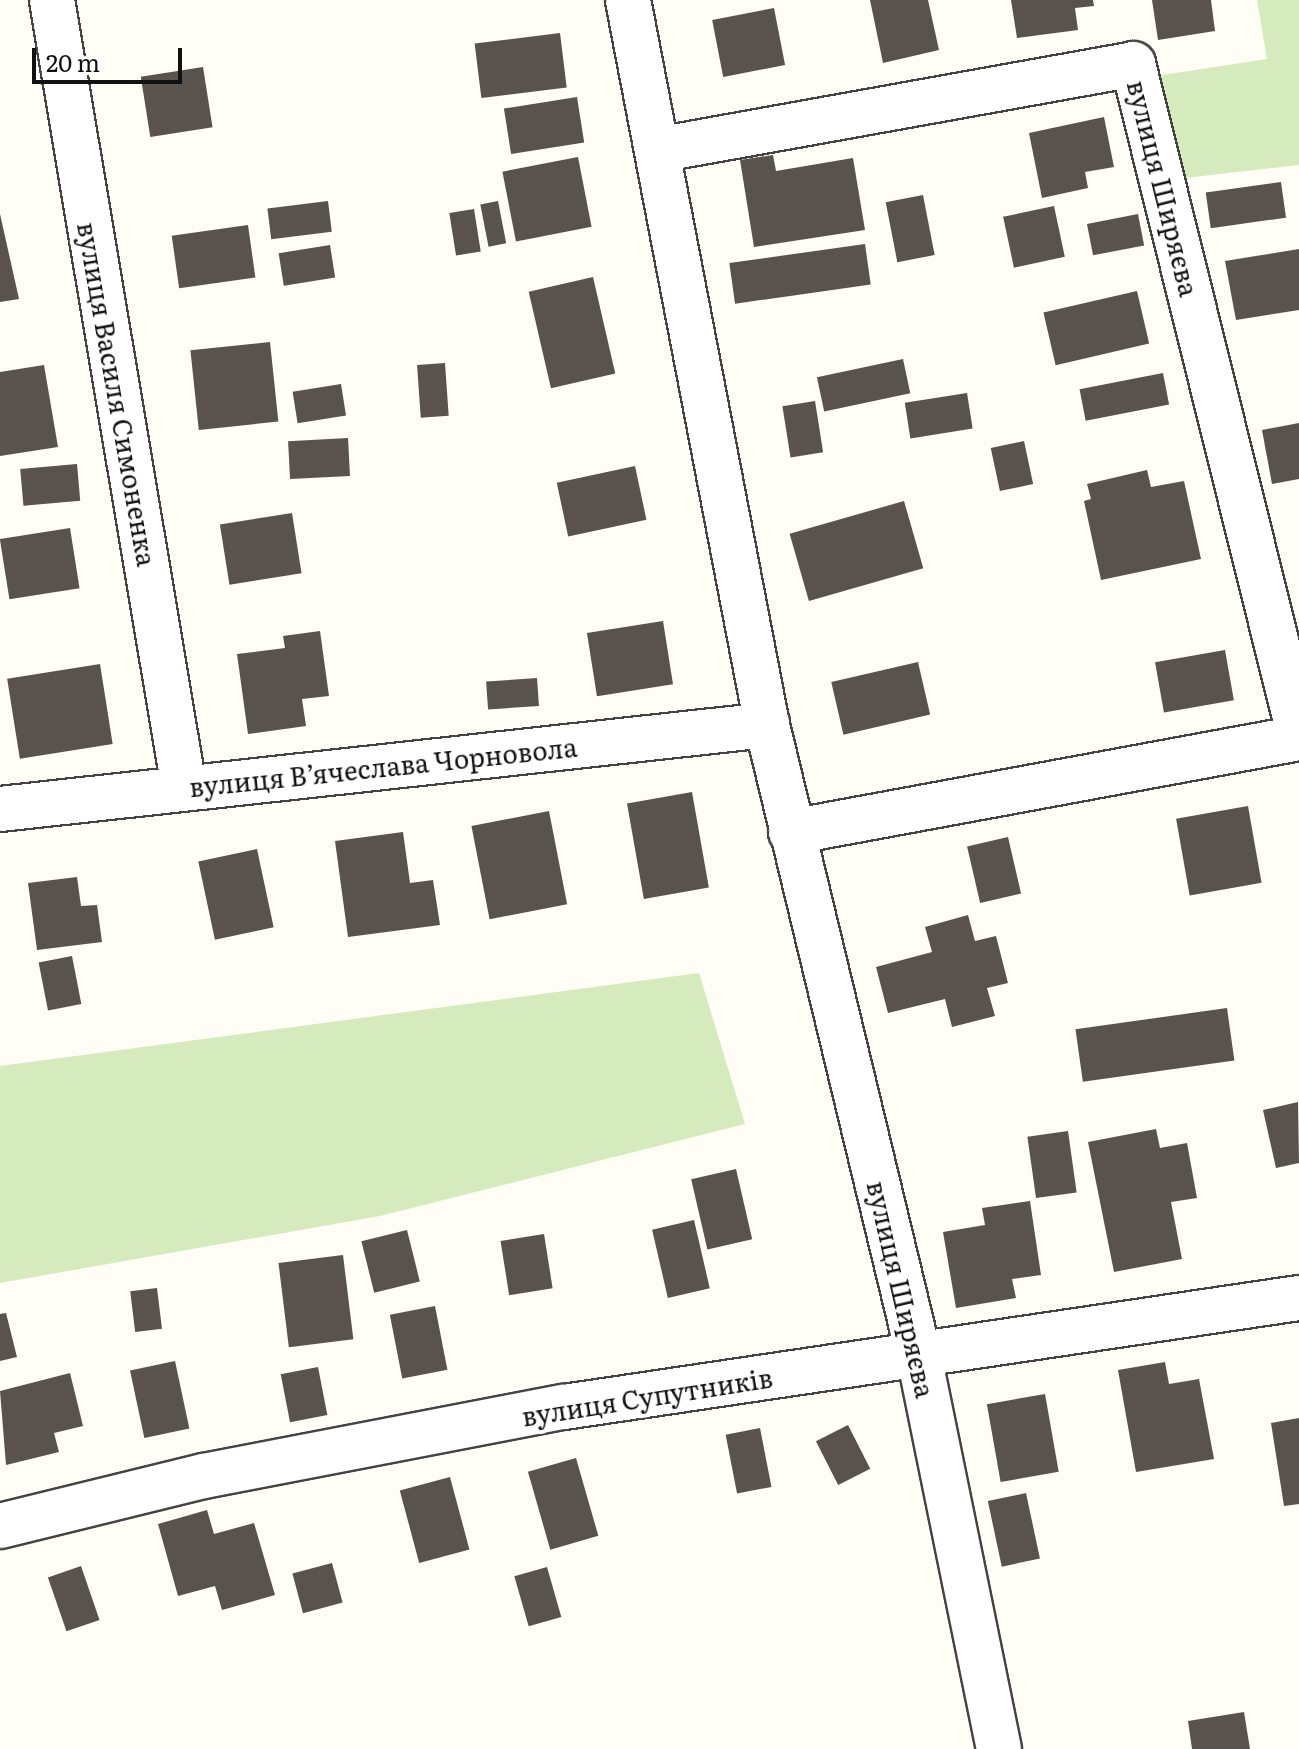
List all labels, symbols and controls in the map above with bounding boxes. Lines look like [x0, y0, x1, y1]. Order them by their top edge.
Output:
scale bar [36, 32, 186, 82]
text: 20 m [46, 44, 100, 79]
street label: вулиця Ширяєва [1122, 77, 1206, 299]
street label: вулиця Василя Симоненка [72, 219, 164, 569]
street label: вулиця Вʼячеслава Чорновола [187, 730, 579, 802]
street label: вулиця Ширяєва [862, 1177, 942, 1401]
street label: вулиця Супутників [519, 1361, 775, 1431]

